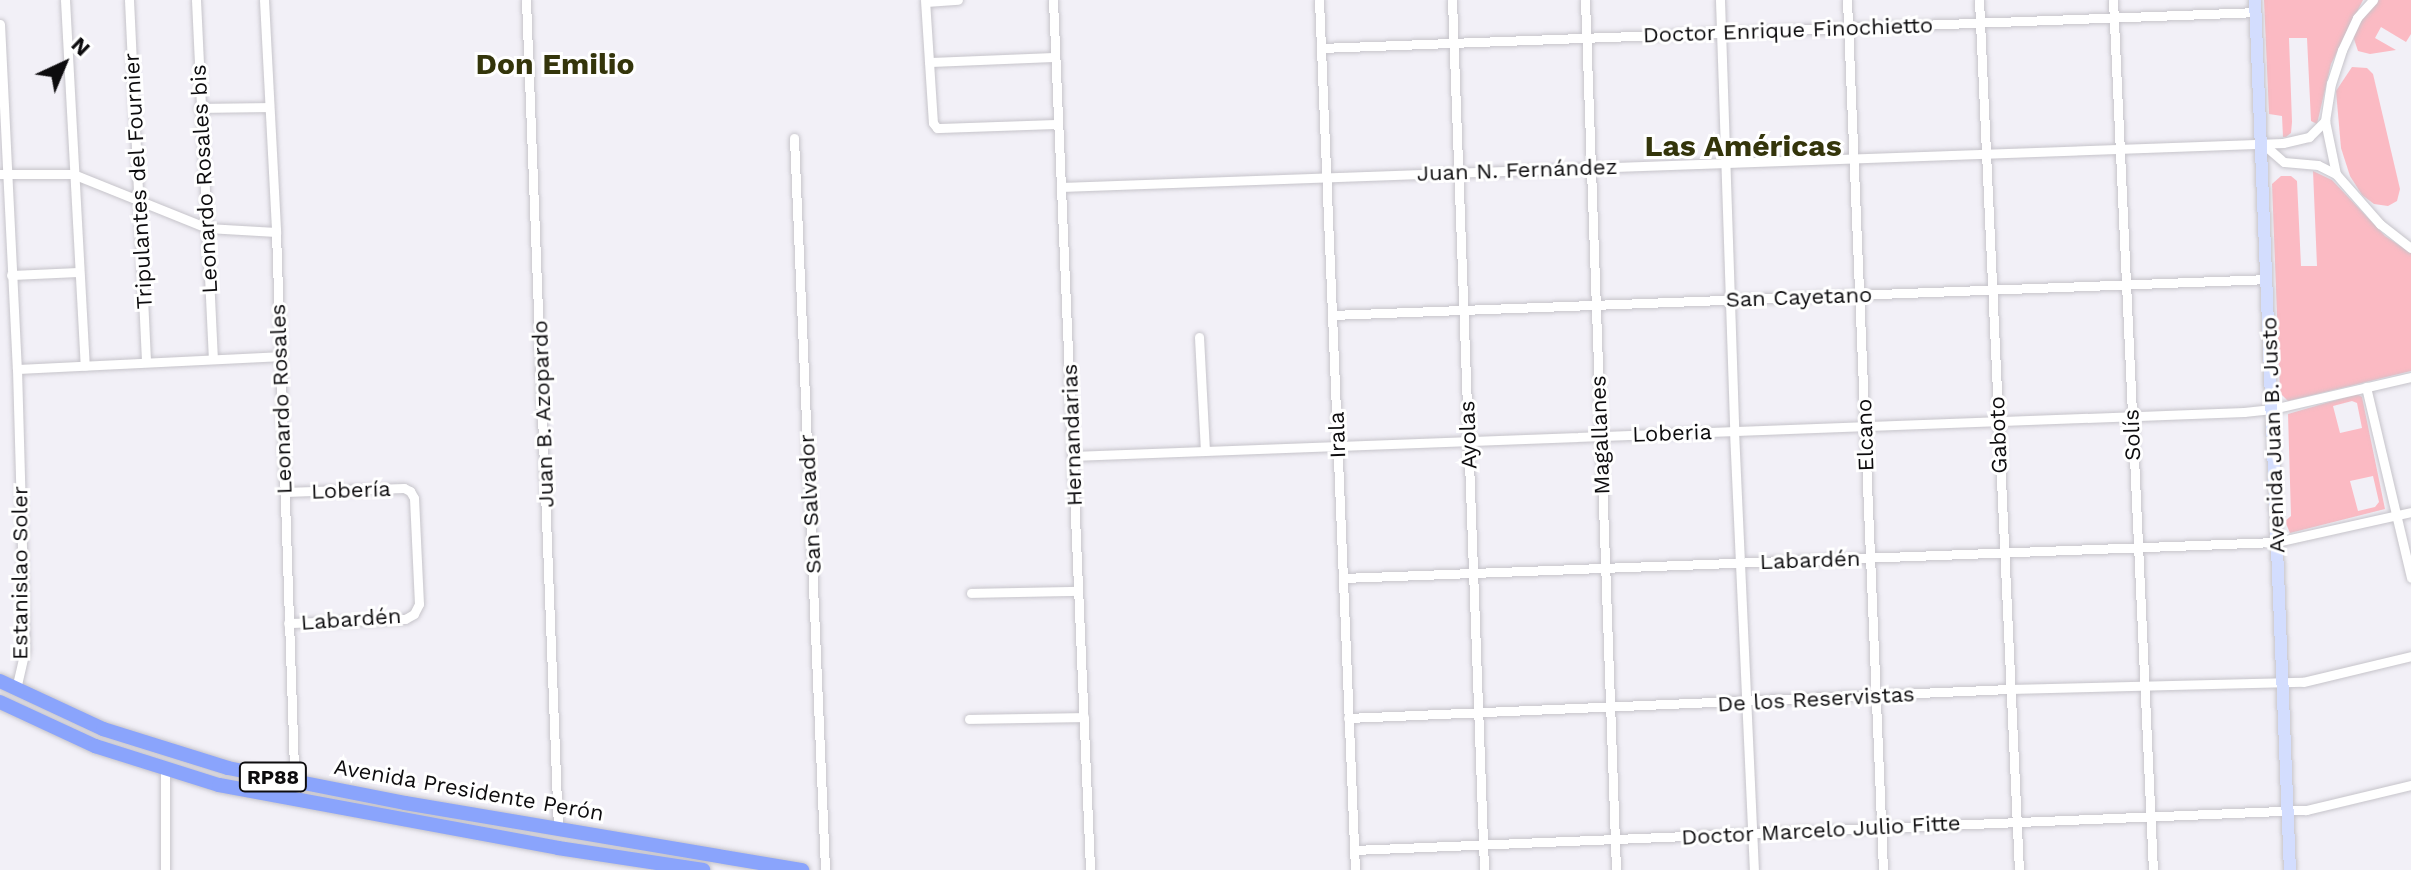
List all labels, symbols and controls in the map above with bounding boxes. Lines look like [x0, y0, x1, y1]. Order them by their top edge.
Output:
street label: Doctor Enrique Finochietto [1642, 12, 1934, 48]
north arrow [24, 24, 104, 104]
text: N [66, 32, 96, 61]
district label: Don Emilio [475, 46, 635, 82]
street label: Tripulantes del Fournier [118, 52, 158, 310]
street label: Leonardo Rosales bis [185, 64, 223, 294]
district label: Las Américas [1644, 128, 1842, 164]
street label: Juan N. Fernández [1416, 153, 1618, 187]
street label: San Cayetano [1725, 281, 1873, 313]
street label: Leonardo Rosales [264, 303, 298, 495]
street label: Avenida Juan B. Justo [2256, 316, 2290, 554]
street label: Juan B. Azopardo [527, 319, 559, 509]
street label: Hernandarias [1056, 363, 1088, 507]
street label: Magallanes [1585, 375, 1615, 495]
street label: Gaboto [1983, 396, 2013, 474]
street label: Elcano [1851, 398, 1879, 472]
street label: Ayolas [1454, 400, 1482, 470]
street label: Solís [2118, 409, 2146, 461]
street label: Irala [1323, 411, 1351, 459]
street label: Loberia [1632, 418, 1712, 448]
street label: San Salvador [793, 434, 827, 574]
street label: Lobería [311, 475, 391, 505]
street label: Estanislao Soler [7, 486, 33, 660]
street label: Labardén [1759, 545, 1861, 575]
street label: Labardén [300, 602, 402, 636]
street label: De los Reservistas [1717, 681, 1915, 717]
street label: Avenida Presidente Perón [332, 753, 606, 827]
road number: RP88 [237, 761, 309, 793]
street label: Doctor Marcelo Julio Fitte [1680, 809, 1962, 851]

